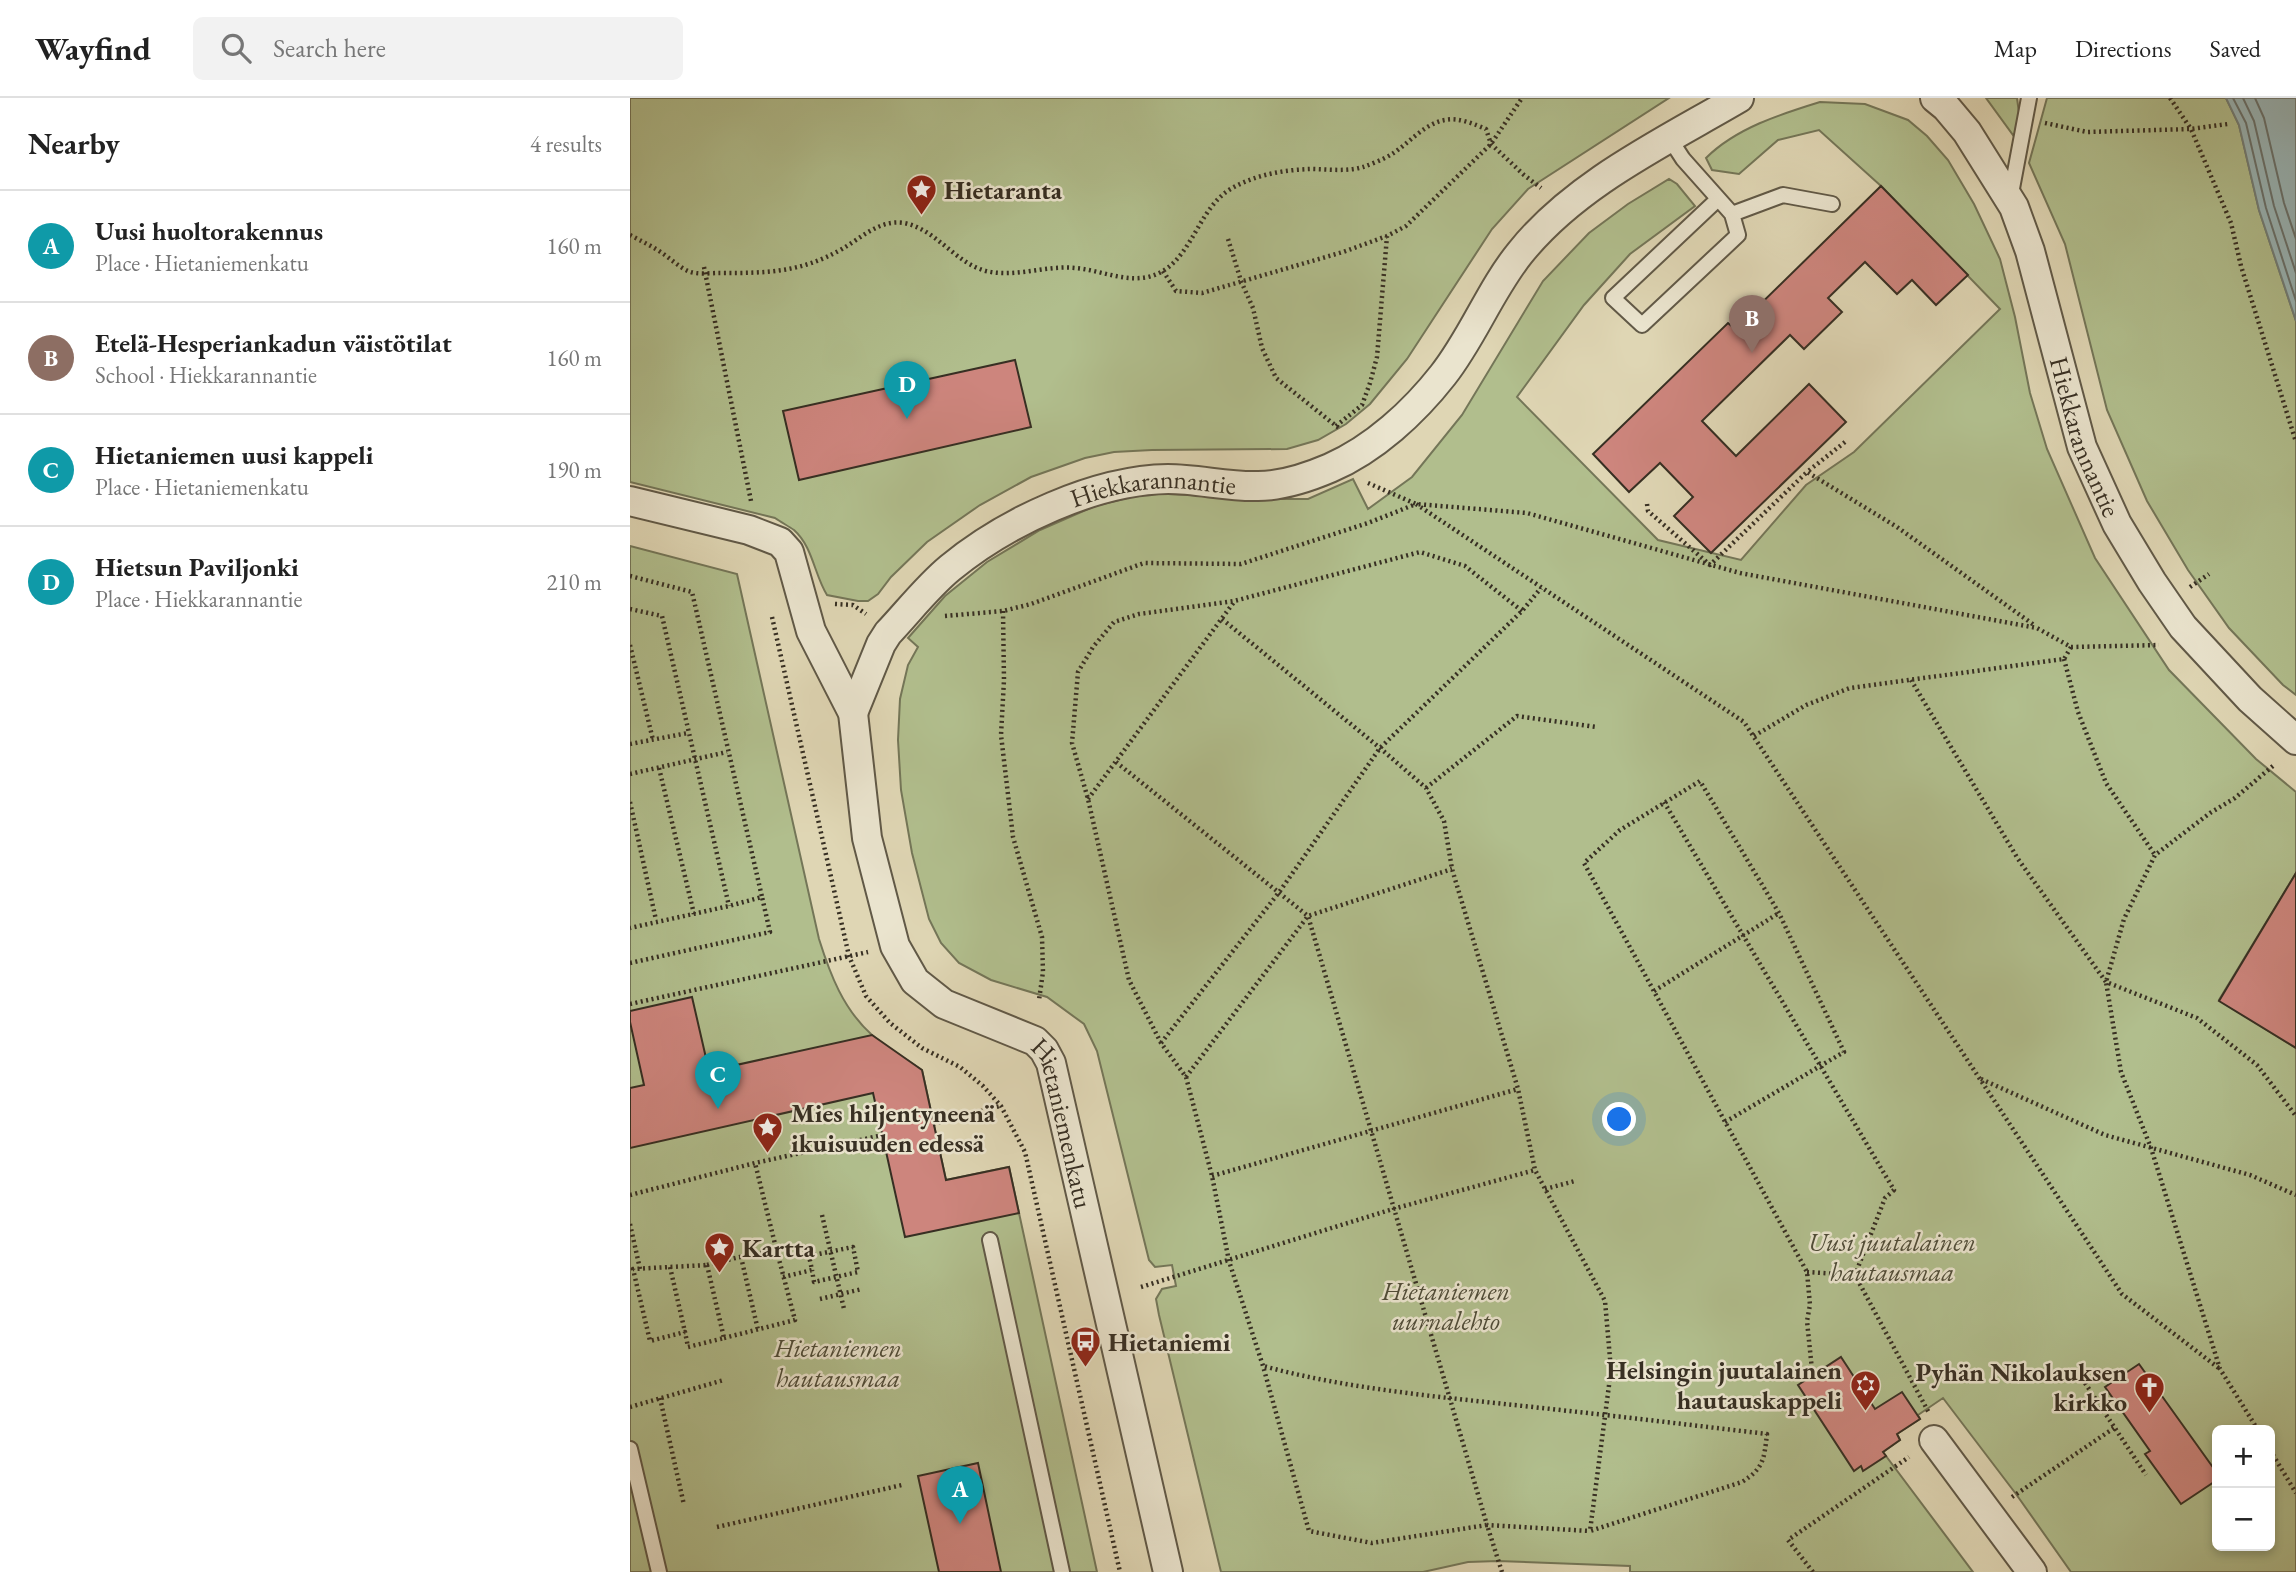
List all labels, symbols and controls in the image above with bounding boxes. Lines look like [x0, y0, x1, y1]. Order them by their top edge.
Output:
search box [193, 17, 683, 80]
text: Wayfind [35, 27, 151, 70]
icon: search [217, 29, 255, 67]
text: Search here [273, 31, 386, 65]
text: Map [1994, 33, 2037, 64]
text: Directions [2075, 33, 2172, 64]
text: Saved [2210, 33, 2261, 64]
text: Nearby [28, 124, 120, 163]
text: 4 results [530, 129, 602, 159]
place icon: Hietaranta [904, 173, 938, 217]
place label: Hietaranta [944, 173, 1063, 207]
text: Uusi huoltorakennus [95, 214, 323, 248]
text: A [43, 231, 59, 261]
text: 160 m [546, 231, 602, 261]
text: Place · Hietaniemenkatu [95, 248, 309, 278]
pin: B [1729, 295, 1775, 353]
text: Etelä-Hesperiankadun väistötilat [95, 326, 452, 360]
text: B [44, 343, 58, 373]
text: 160 m [546, 343, 602, 373]
street label: Hiekkarannantie [2042, 353, 2128, 522]
text: School · Hiekkarannantie [95, 360, 317, 390]
pin: D [884, 361, 930, 419]
text: Hietaniemen uusi kappeli [95, 438, 373, 472]
text: C [43, 455, 59, 485]
text: 190 m [546, 455, 602, 485]
street label: Hiekkarannantie [1065, 462, 1237, 515]
text: Place · Hietaniemenkatu [95, 472, 309, 502]
text: Hietsun Paviljonki [95, 550, 299, 584]
text: D [42, 567, 60, 597]
text: 210 m [546, 567, 602, 597]
text: Place · Hiekkarannantie [95, 584, 302, 614]
street label: Hietaniemenkatu [1024, 1030, 1101, 1212]
pin: C [695, 1051, 741, 1109]
place label: Mies hiljentyneenä ikuisuuden edessä [791, 1096, 996, 1160]
your location [1602, 1102, 1636, 1136]
place icon: Mies hiljentyneenä ikuisuuden edessä [751, 1111, 785, 1155]
park label: Uusi juutalainen hautausmaa [1808, 1225, 1976, 1289]
place icon: Kartta [702, 1231, 736, 1275]
place label: Kartta [742, 1231, 815, 1265]
park label: Hietaniemen uurnalehto [1381, 1274, 1510, 1338]
bus stop icon: Hietaniemi [1068, 1325, 1102, 1369]
place label: Hietaniemi [1108, 1325, 1231, 1359]
park label: Hietaniemen hautausmaa [773, 1331, 902, 1395]
place label: Helsingin juutalainen hautauskappeli [1606, 1353, 1842, 1417]
place label: Pyhän Nikolauksen kirkko [1916, 1355, 2127, 1419]
synagogue icon: Helsingin juutalainen hautauskappeli [1848, 1368, 1882, 1412]
church icon: Pyhän Nikolauksen kirkko [2133, 1370, 2167, 1414]
map controls [2212, 1425, 2275, 1551]
button: + [2212, 1425, 2275, 1488]
pin: A [937, 1466, 983, 1524]
button: − [2212, 1488, 2275, 1551]

